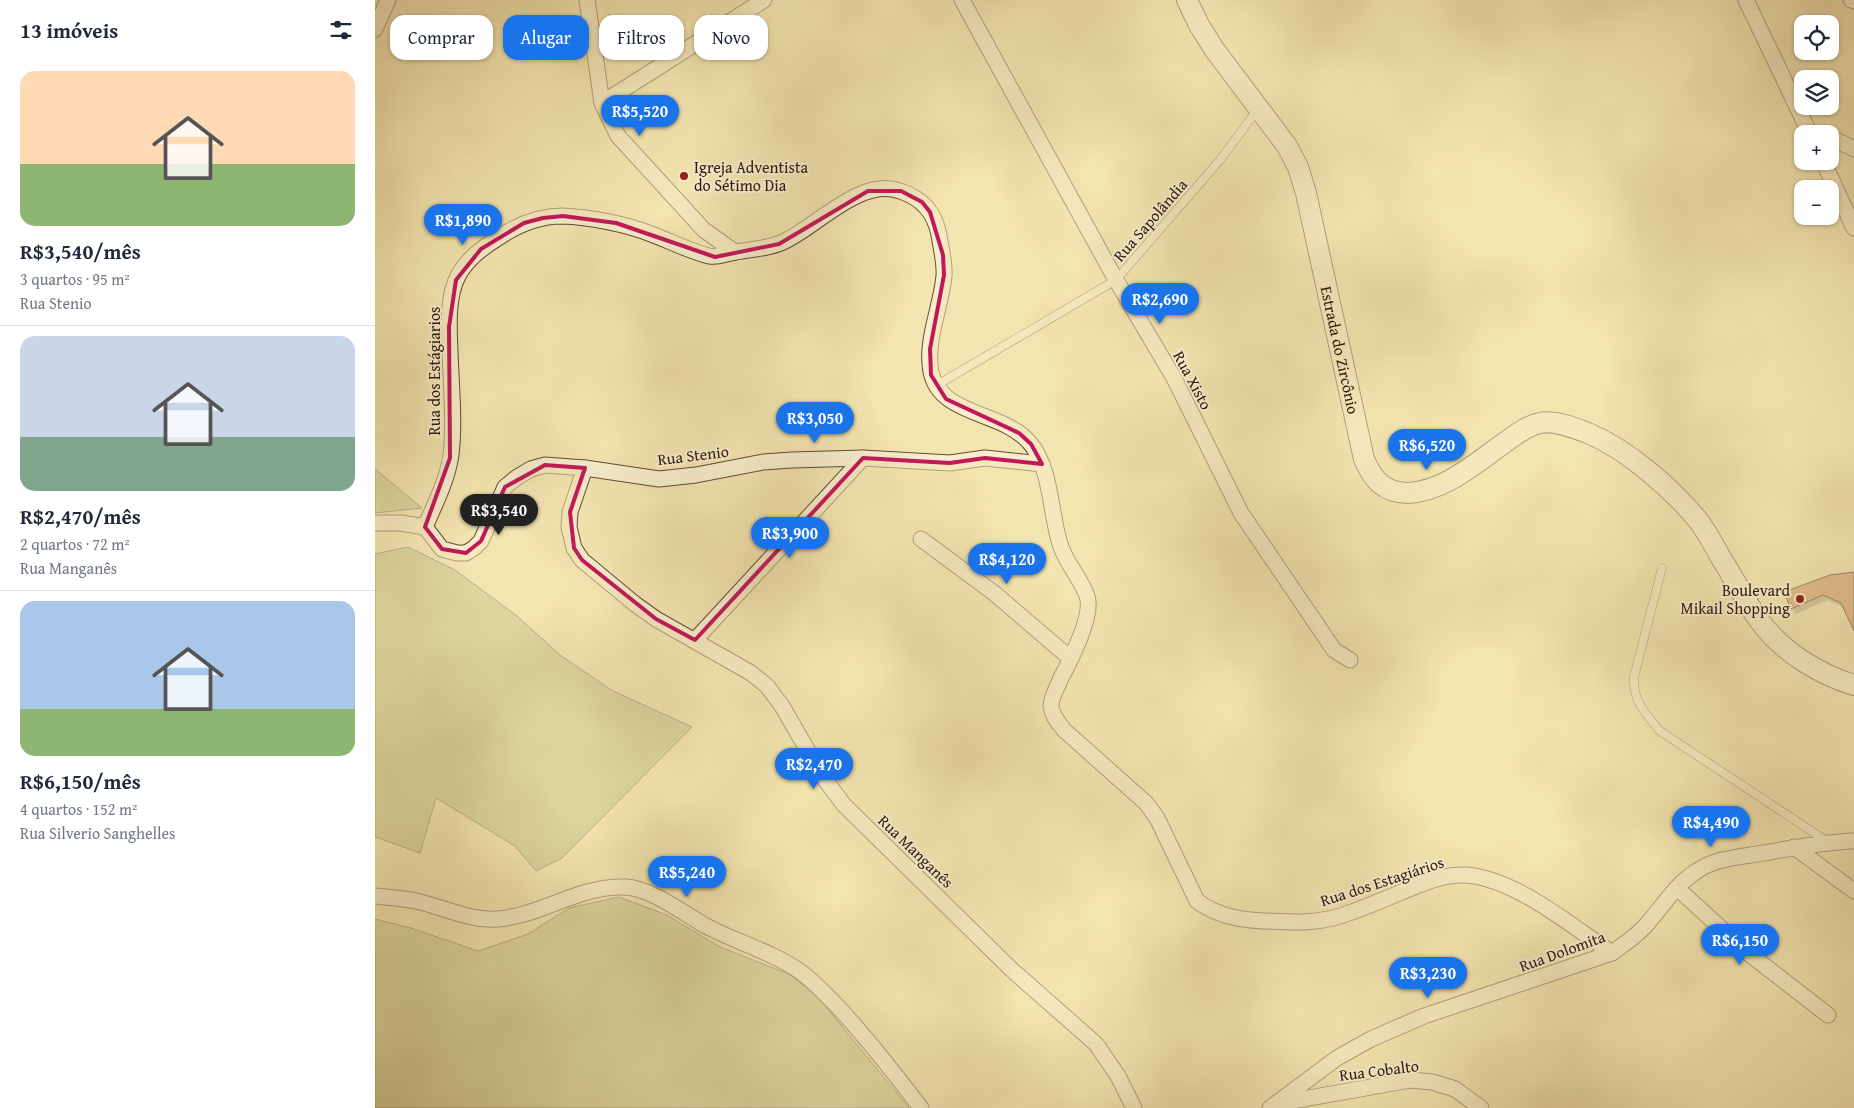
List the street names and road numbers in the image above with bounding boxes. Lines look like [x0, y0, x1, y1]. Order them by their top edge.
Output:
street label: Rua Sapolândia [1107, 173, 1193, 267]
street label: Estrada do Zircônio [1315, 284, 1366, 416]
street label: Rua dos Estágiarios [422, 307, 446, 435]
street label: Rua Xisto [1167, 346, 1219, 414]
street label: Rua Stenio [656, 439, 730, 471]
street label: Rua Manganês [873, 809, 959, 893]
street label: Rua dos Estagiários [1317, 850, 1447, 912]
street label: Rua Dolomita [1515, 924, 1609, 978]
street label: Rua Cobalto [1338, 1053, 1420, 1087]

